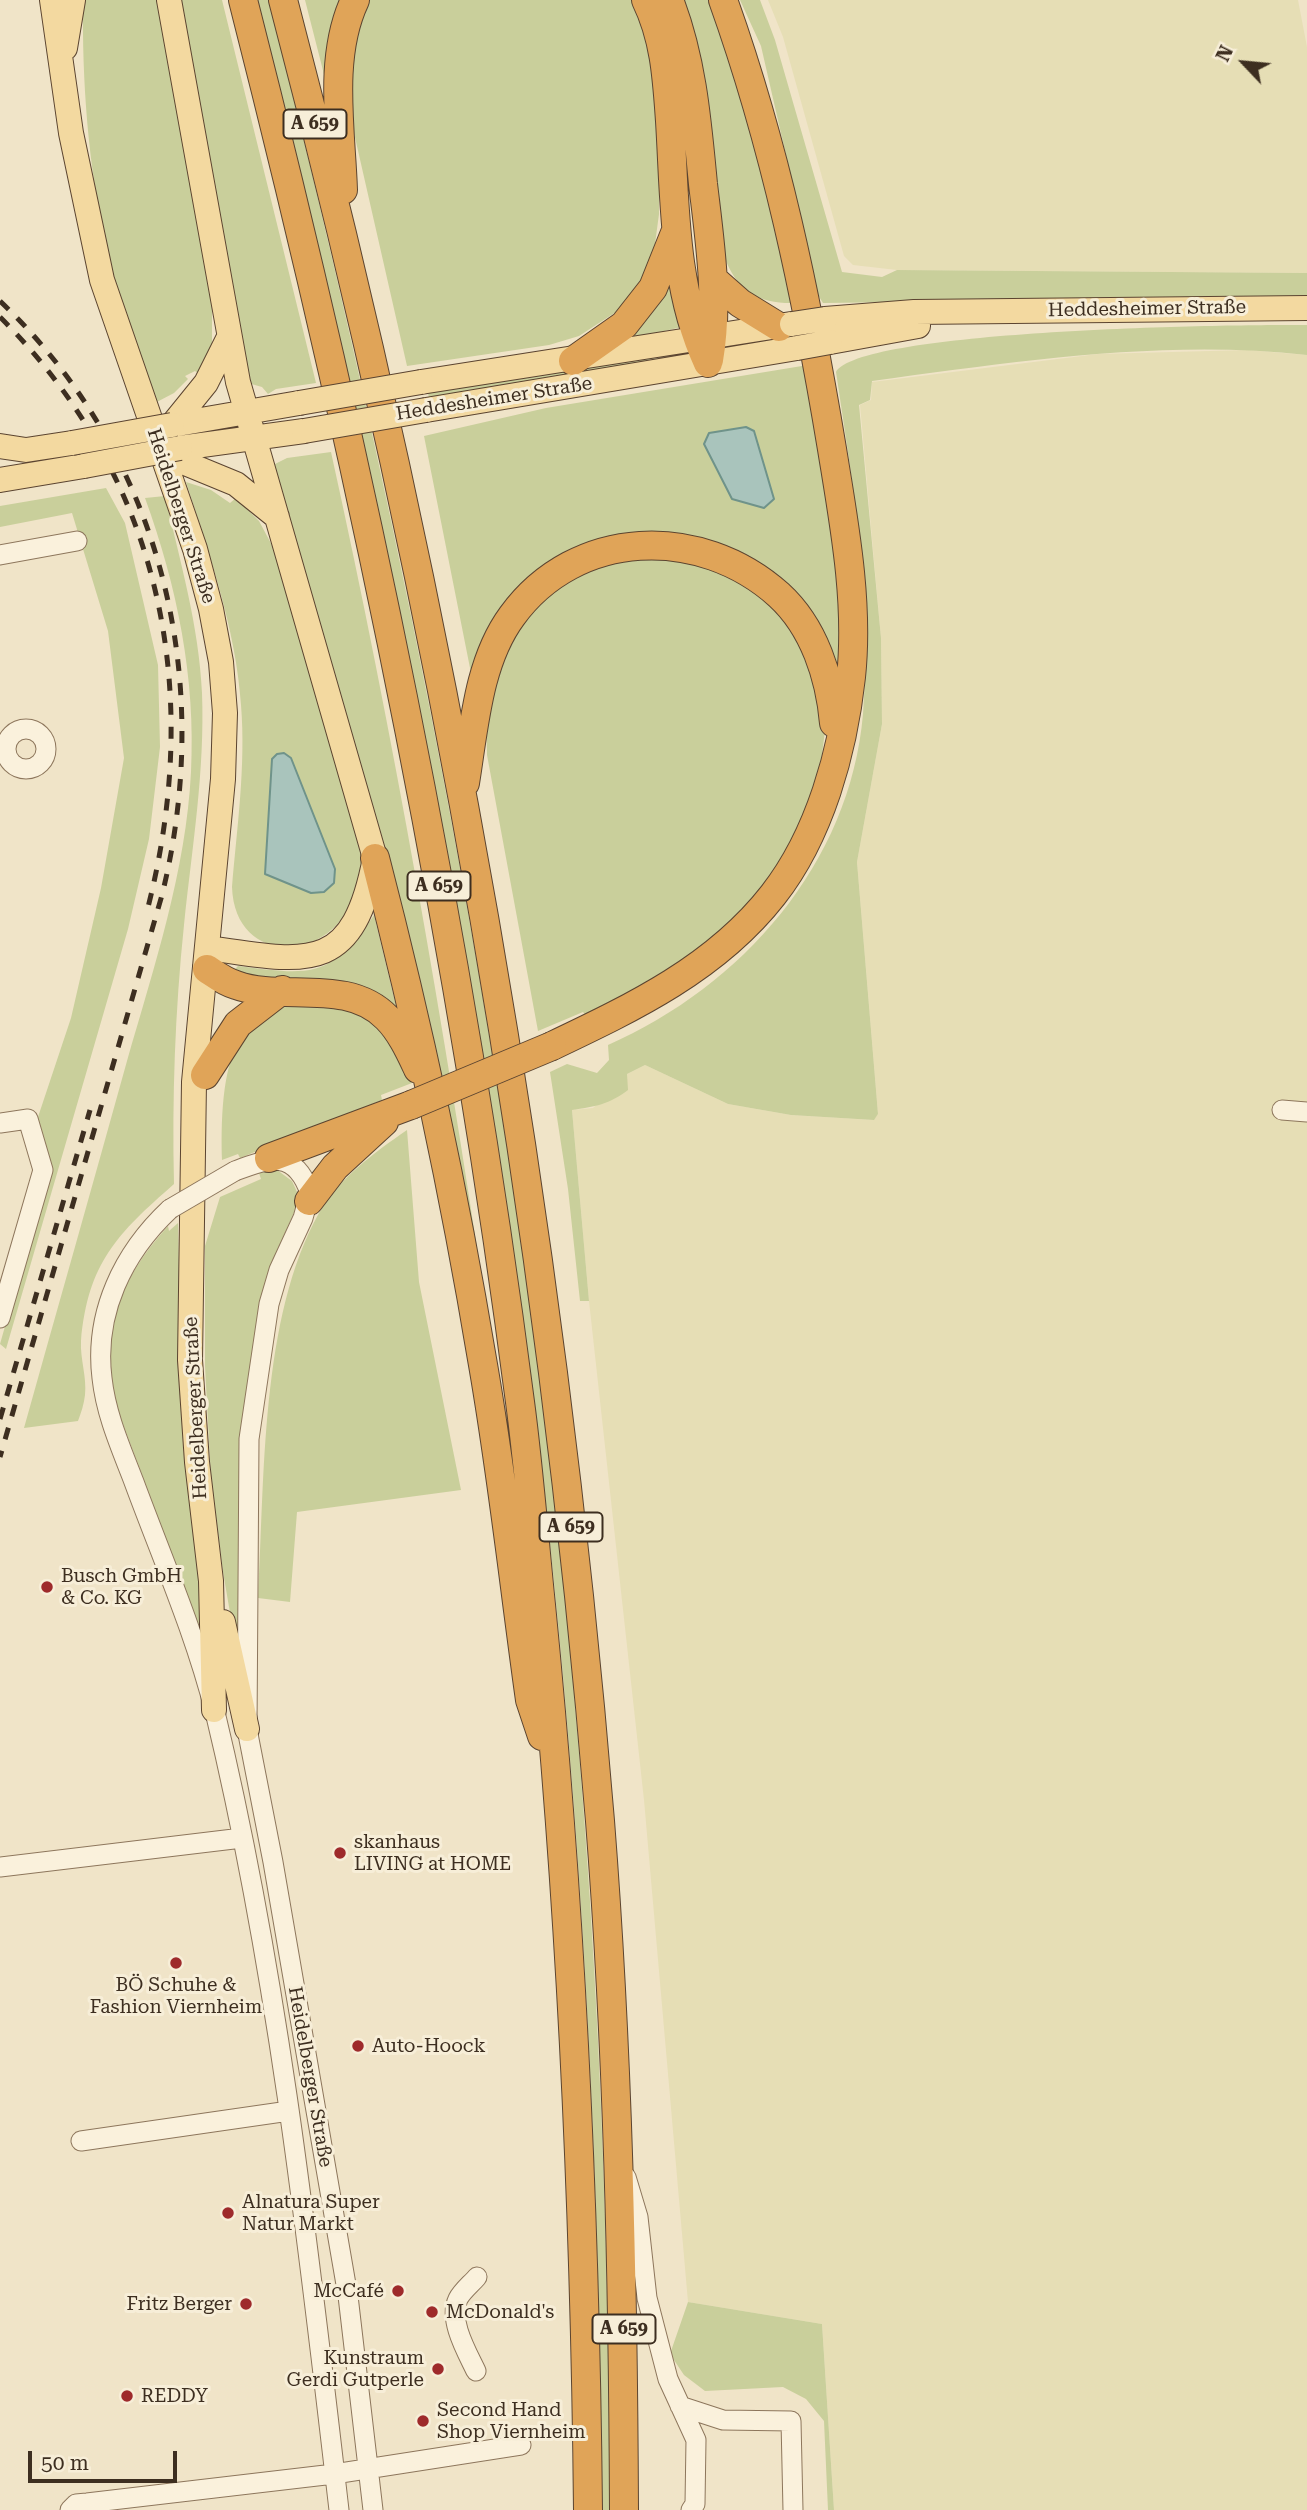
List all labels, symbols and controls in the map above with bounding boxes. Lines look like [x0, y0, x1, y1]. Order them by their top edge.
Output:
north arrow [1209, 28, 1279, 98]
text: N [1211, 42, 1238, 65]
road number: A 659 [284, 110, 346, 139]
street label: Heddesheimer Straße [1048, 296, 1246, 322]
street label: Heddesheimer Straße [394, 372, 594, 426]
street label: Heidelberger Straße [142, 425, 220, 607]
road number: A 659 [408, 872, 471, 900]
street label: Heidelberger Straße [180, 1316, 212, 1500]
road number: A 659 [540, 1512, 602, 1542]
place label: Busch GmbH & Co. KG [61, 1565, 182, 1609]
marker: Busch GmbH & Co. KG [39, 1579, 55, 1595]
place label: skanhaus LIVING at HOME [354, 1831, 511, 1875]
marker: skanhaus LIVING at HOME [332, 1845, 348, 1861]
marker: BÖ Schuhe & Fashion Viernheim [168, 1955, 184, 1971]
place label: BÖ Schuhe & Fashion Viernheim [90, 1974, 262, 2018]
street label: Heidelberger Straße [283, 1985, 337, 2169]
place label: Auto-Hoock [372, 2035, 486, 2057]
marker: Auto-Hoock [350, 2038, 366, 2054]
place label: Alnatura Super Natur Markt [242, 2191, 380, 2235]
marker: Alnatura Super Natur Markt [220, 2205, 236, 2221]
place label: McCafé [313, 2280, 384, 2302]
marker: McCafé [390, 2283, 406, 2299]
place label: Fritz Berger [127, 2293, 232, 2315]
marker: Fritz Berger [238, 2296, 254, 2312]
place label: McDonald's [446, 2301, 554, 2323]
marker: McDonald's [424, 2304, 440, 2320]
road number: A 659 [592, 2314, 656, 2344]
place label: Kunstraum Gerdi Gutperle [287, 2347, 424, 2391]
marker: Kunstraum Gerdi Gutperle [430, 2361, 446, 2377]
place label: REDDY [141, 2385, 208, 2407]
marker: REDDY [119, 2388, 135, 2404]
place label: Second Hand Shop Viernheim [437, 2399, 586, 2443]
marker: Second Hand Shop Viernheim [415, 2413, 431, 2429]
scale bar [32, 2436, 180, 2480]
text: 50 m [41, 2451, 89, 2475]

